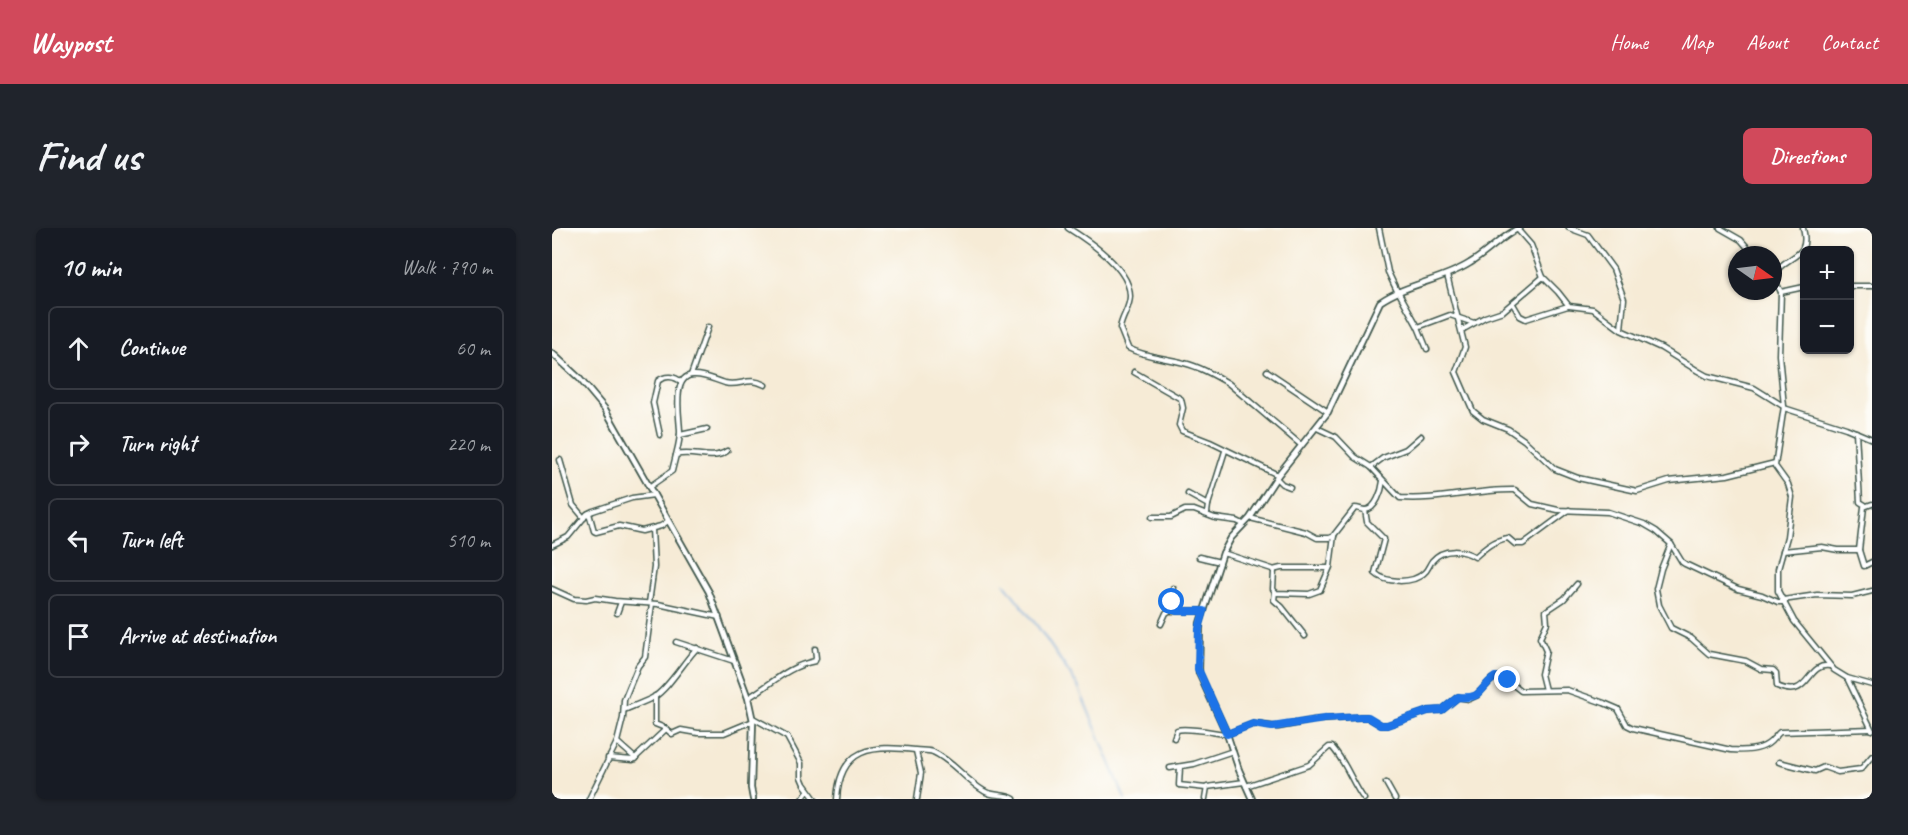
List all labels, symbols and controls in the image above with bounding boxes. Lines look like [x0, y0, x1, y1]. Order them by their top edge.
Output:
text: Waypost [30, 25, 111, 60]
text: Home [1610, 29, 1648, 55]
text: Map [1681, 29, 1713, 55]
text: About [1746, 29, 1788, 55]
text: Contact [1821, 29, 1878, 55]
button: Directions [1743, 128, 1872, 184]
text: Find us [36, 130, 141, 183]
north arrow [1728, 246, 1782, 300]
map controls [1800, 246, 1854, 354]
button: + [1800, 246, 1854, 300]
text: 10 min [60, 251, 122, 284]
text: Walk · 790 m [402, 255, 492, 280]
button: − [1800, 300, 1854, 354]
icon: ahead [62, 332, 95, 365]
text: Continue [119, 334, 185, 362]
text: 60 m [456, 336, 490, 361]
icon: right [62, 428, 95, 461]
text: Turn right [119, 430, 196, 458]
text: 220 m [447, 432, 490, 457]
icon: left [62, 524, 95, 557]
text: Turn left [119, 526, 183, 554]
text: 510 m [447, 528, 490, 553]
route start [1158, 588, 1184, 614]
icon: arrive [62, 620, 95, 653]
text: Arrive at destination [119, 622, 276, 650]
route end [1494, 666, 1520, 692]

